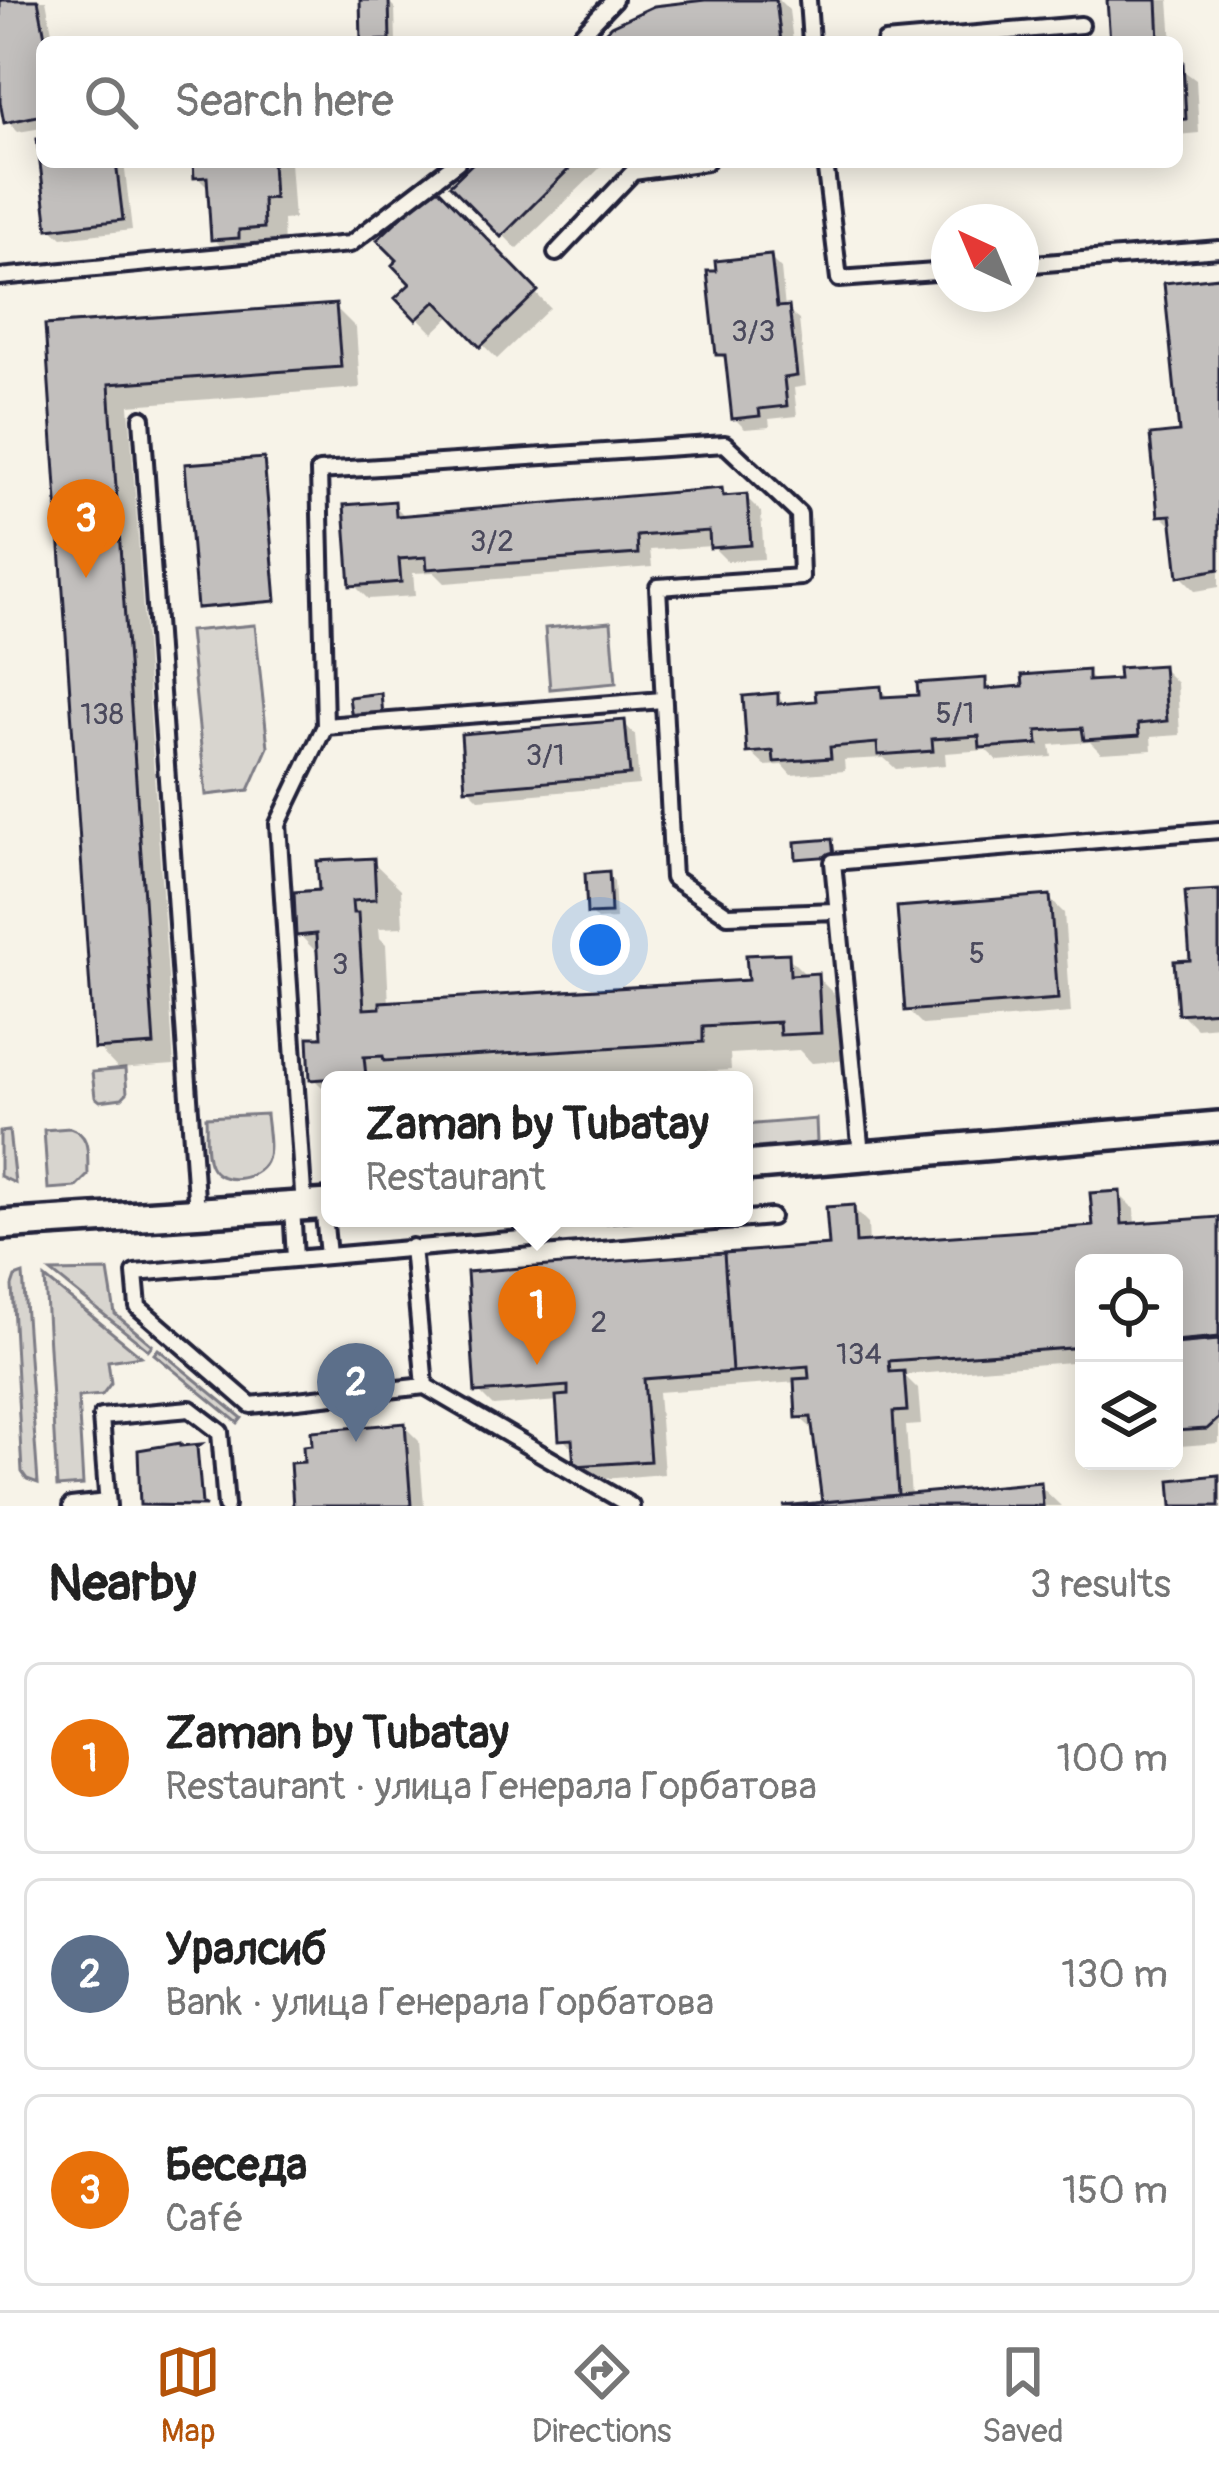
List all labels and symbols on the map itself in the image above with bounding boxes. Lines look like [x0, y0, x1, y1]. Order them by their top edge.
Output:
north arrow [931, 204, 1039, 312]
house number: 3/3 [731, 313, 775, 350]
pin: 3 [47, 479, 125, 578]
house number: 3/2 [470, 523, 514, 560]
house number: 5/1 [936, 695, 974, 732]
house number: 138 [80, 696, 124, 733]
house number: 3/1 [525, 737, 565, 774]
your location [570, 915, 630, 975]
house number: 5 [969, 935, 985, 972]
house number: 3 [332, 946, 348, 983]
pin: 1 [498, 1266, 576, 1365]
house number: 2 [591, 1304, 607, 1341]
house number: 134 [836, 1336, 882, 1373]
pin: 2 [317, 1343, 395, 1442]

